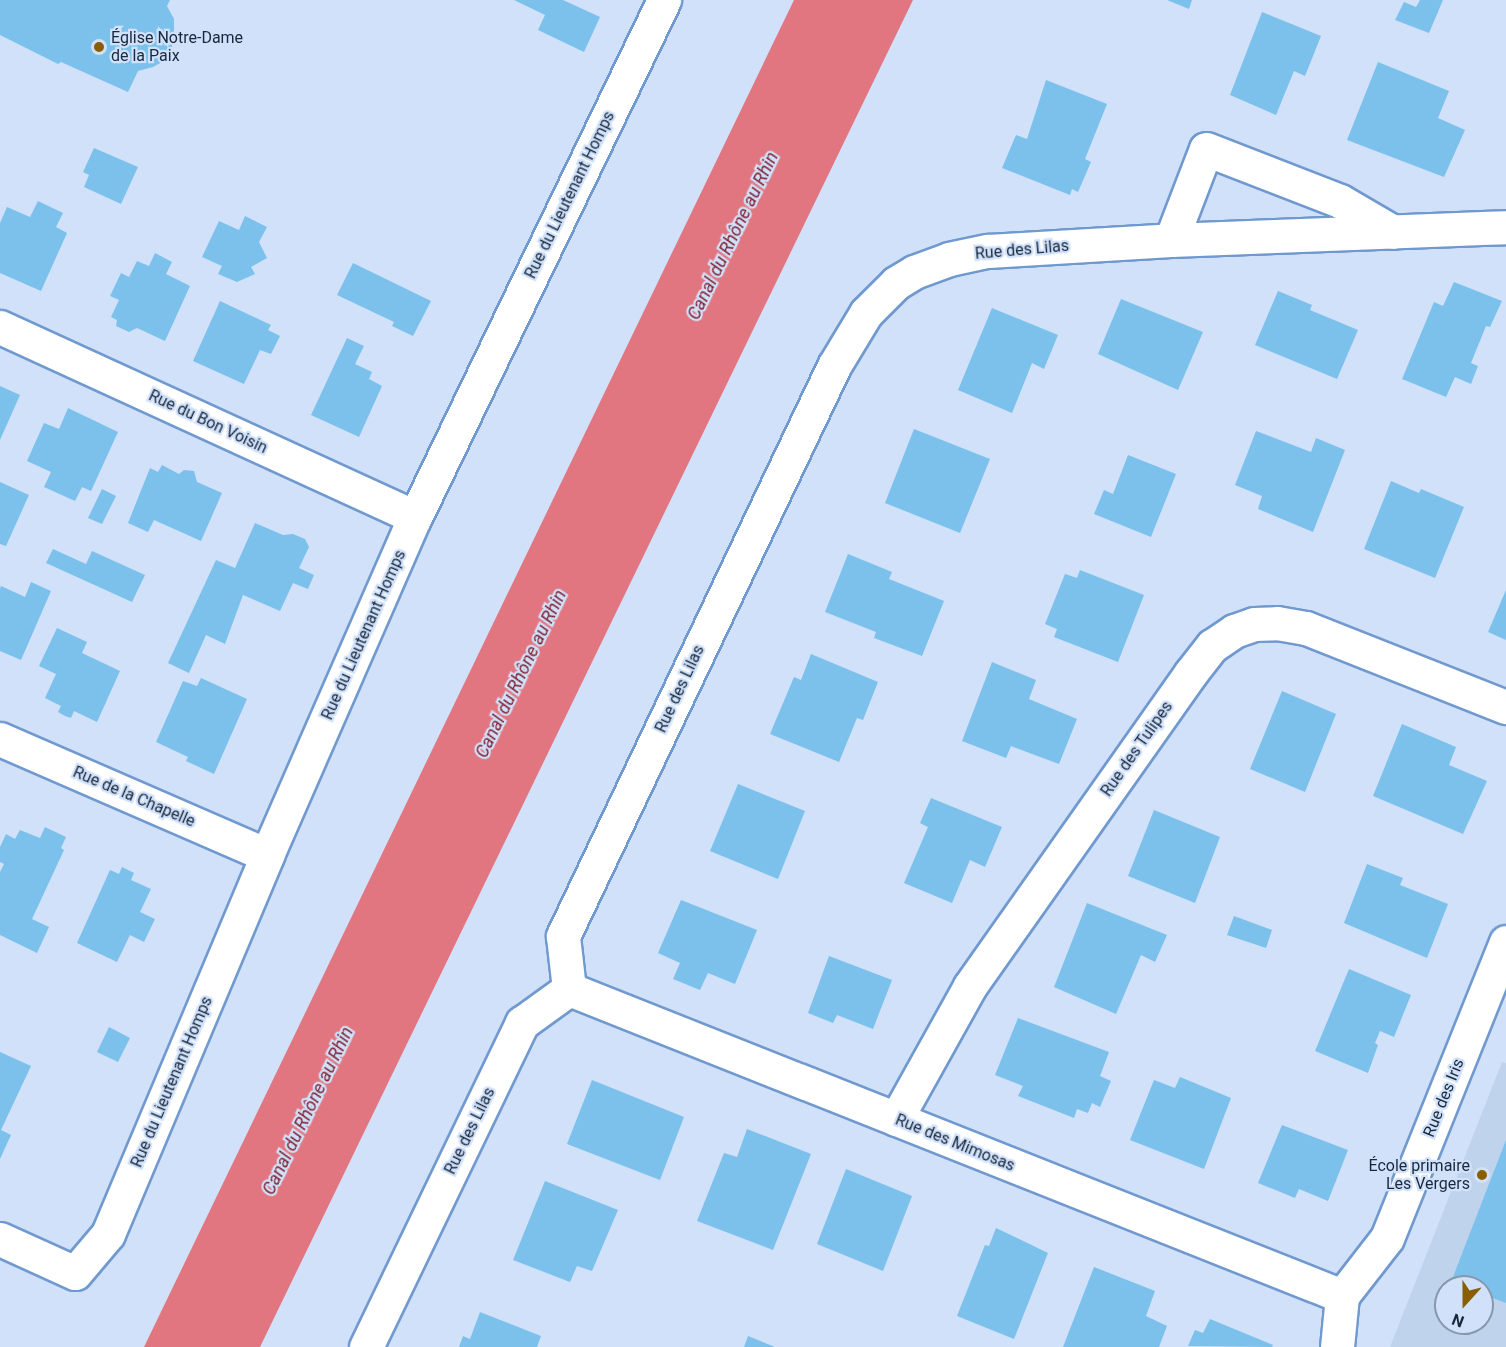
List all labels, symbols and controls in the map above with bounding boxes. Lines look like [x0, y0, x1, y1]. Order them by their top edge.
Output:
place label: Église Notre-Dame de la Paix [111, 28, 243, 66]
marker: Église Notre-Dame de la Paix [92, 40, 106, 54]
street label: Rue du Lieutenant Homps [521, 108, 619, 282]
water label: Canal du Rhône au Rhin [683, 149, 783, 323]
street label: Rue des Lilas [974, 236, 1070, 264]
street label: Rue du Bon Voisin [146, 386, 270, 458]
street label: Rue du Lieutenant Homps [318, 547, 410, 723]
water label: Canal du Rhône au Rhin [471, 587, 571, 761]
street label: Rue des Lilas [651, 642, 709, 736]
street label: Rue des Tulipes [1097, 698, 1177, 800]
street label: Rue de la Chapelle [70, 763, 198, 831]
street label: Rue du Lieutenant Homps [127, 994, 217, 1170]
water label: Canal du Rhône au Rhin [258, 1024, 358, 1198]
street label: Rue des Iris [1420, 1056, 1468, 1140]
street label: Rue des Lilas [441, 1084, 499, 1178]
street label: Rue des Mimosas [892, 1110, 1018, 1176]
place label: École primaire Les Vergers [1369, 1156, 1470, 1194]
marker: École primaire Les Vergers [1475, 1168, 1489, 1182]
north arrow [1434, 1275, 1494, 1335]
text: N [1449, 1310, 1467, 1331]

